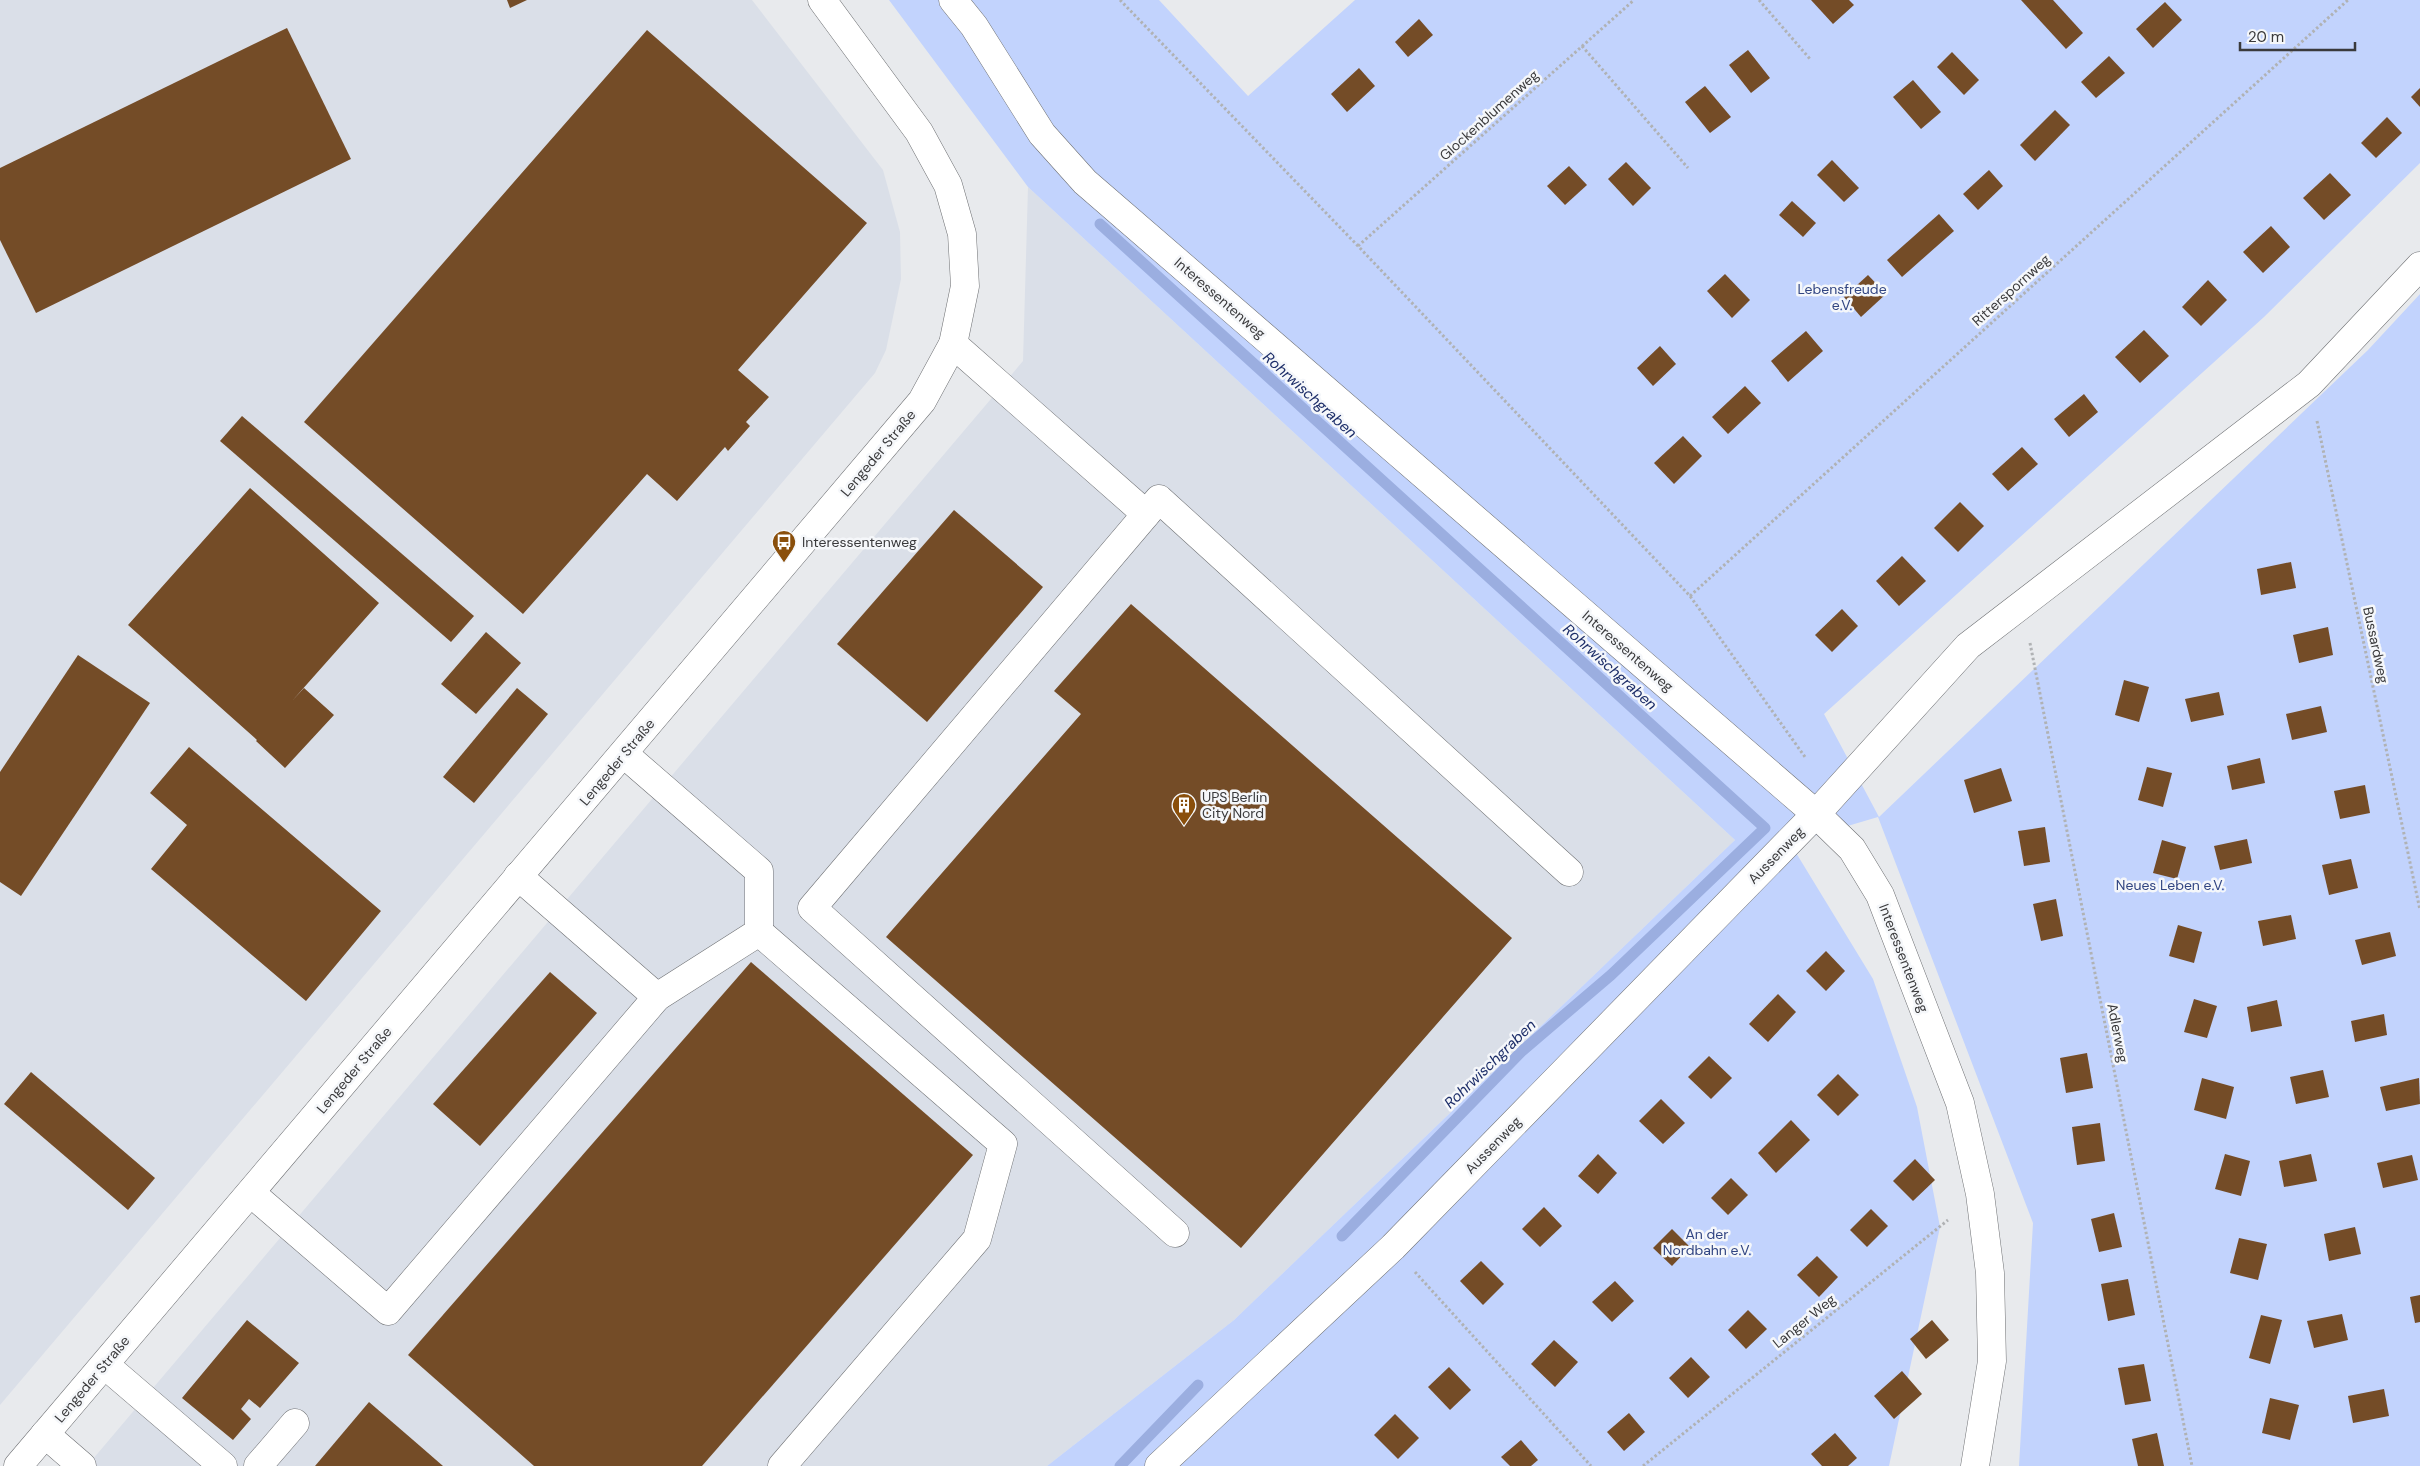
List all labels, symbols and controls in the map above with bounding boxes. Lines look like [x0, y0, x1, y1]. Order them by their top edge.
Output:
scale bar [2240, 20, 2355, 52]
text: 20 m [2248, 27, 2284, 47]
street label: Glockenblumenweg [1436, 66, 1542, 164]
street label: Ritterspornweg [1968, 250, 2054, 330]
street label: Interessentenweg [1171, 254, 1269, 343]
park label: Lebensfreude e.V. [1797, 280, 1887, 314]
water label: Rohrwischgraben [1259, 347, 1362, 443]
street label: Lengeder Straße [837, 406, 920, 500]
bus stop icon: Interessentenweg [771, 529, 797, 563]
place label: Interessentenweg [802, 533, 917, 551]
street label: Bussardweg [2359, 605, 2393, 685]
street label: Interessentenweg [1579, 607, 1677, 696]
water label: Rohrwischgraben [1559, 619, 1662, 715]
street label: Lengeder Straße [576, 715, 659, 809]
place label: UPS Berlin City Nord [1202, 788, 1267, 822]
building icon: UPS Berlin City Nord [1171, 792, 1197, 826]
street label: Aussenweg [1744, 822, 1808, 888]
park label: Neues Leben e.V. [2116, 876, 2224, 894]
street label: Interessentenweg [1875, 901, 1933, 1015]
street label: Adlerweg [2103, 1002, 2133, 1064]
water label: Rohrwischgraben [1440, 1015, 1540, 1113]
street label: Lengeder Straße [313, 1023, 396, 1117]
street label: Aussenweg [1461, 1112, 1525, 1178]
park label: An der Nordbahn e.V. [1663, 1225, 1751, 1259]
street label: Langer Weg [1769, 1290, 1839, 1352]
street label: Lengeder Straße [51, 1332, 134, 1426]

